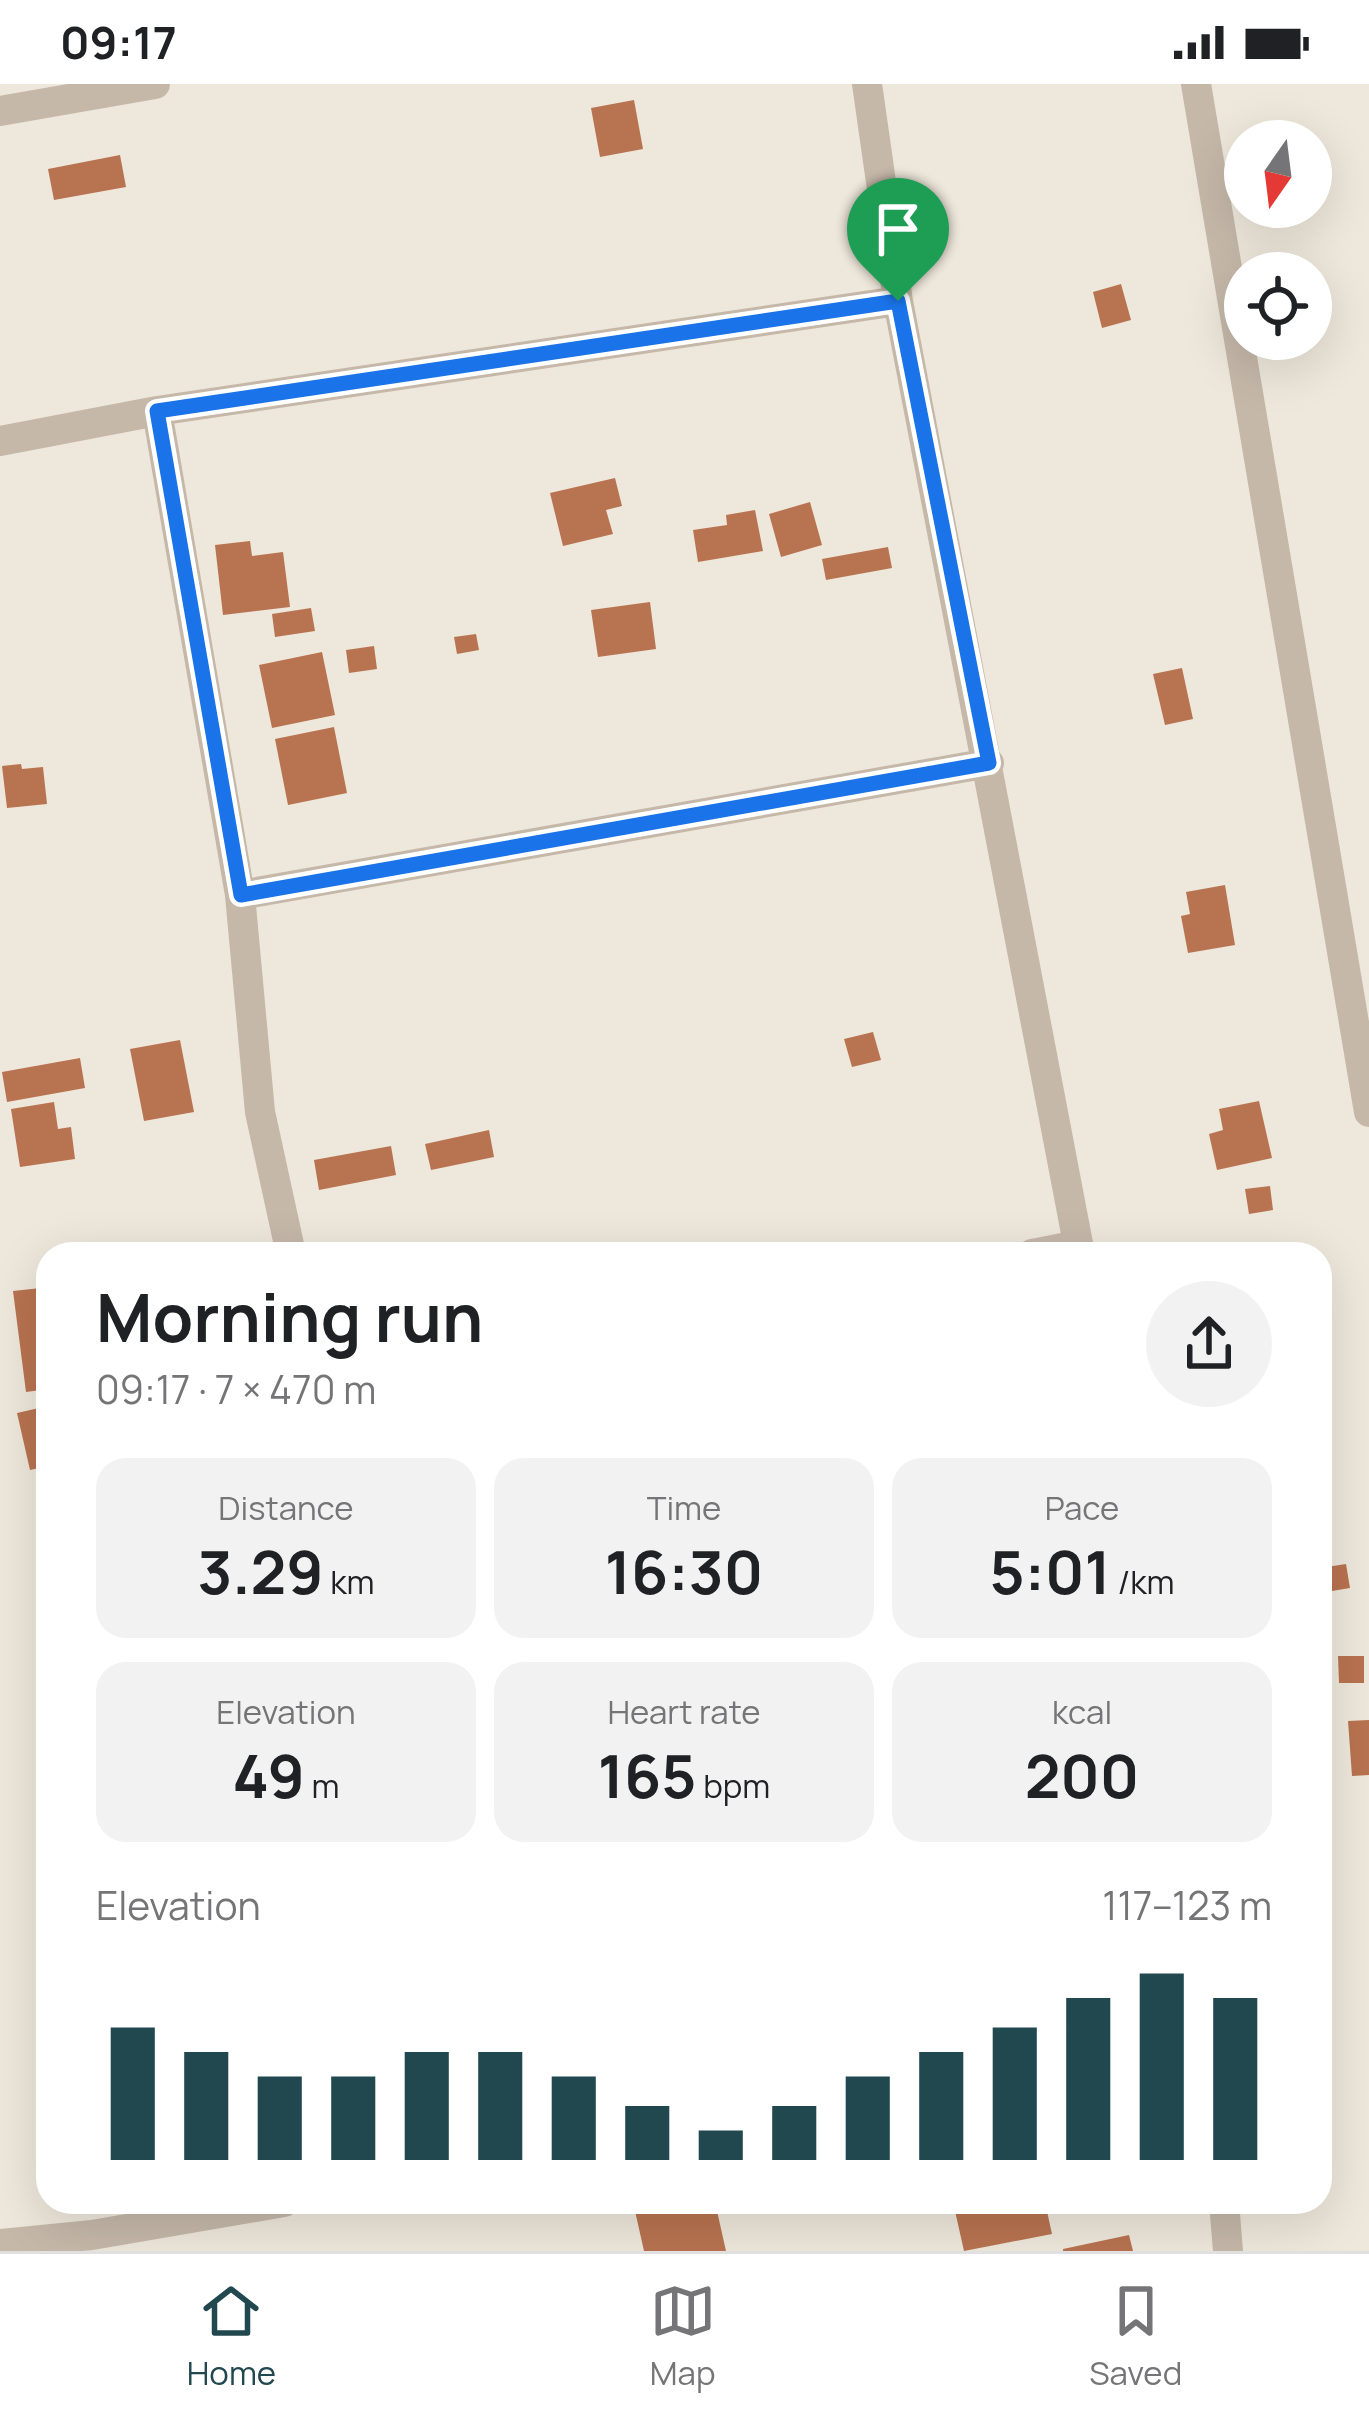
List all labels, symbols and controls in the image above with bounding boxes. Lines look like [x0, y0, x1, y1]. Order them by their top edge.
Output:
text: 09:17 [60, 11, 177, 73]
north arrow [1224, 120, 1332, 228]
map controls [1224, 120, 1332, 360]
pin [847, 178, 949, 301]
icon: arrive [865, 196, 931, 262]
button: locate [1224, 252, 1332, 360]
text: Morning run [96, 1272, 483, 1362]
button: share [1146, 1281, 1272, 1407]
text: 09:17 · 7 × 470 m [96, 1362, 376, 1416]
text: Distance [218, 1485, 354, 1530]
text: Time [647, 1485, 721, 1530]
text: Pace [1045, 1485, 1119, 1530]
text: 3.29 [197, 1530, 324, 1612]
text: 16:30 [605, 1530, 763, 1612]
text: 5:01 [989, 1530, 1111, 1612]
text: km [324, 1559, 375, 1604]
text: /km [1111, 1559, 1175, 1604]
text: Elevation [216, 1689, 356, 1734]
text: Heart rate [607, 1689, 761, 1734]
text: kcal [1052, 1689, 1112, 1734]
text: 49 [233, 1734, 305, 1816]
text: 165 [598, 1734, 697, 1816]
text: 200 [1025, 1734, 1139, 1816]
text: m [305, 1763, 339, 1808]
text: bpm [697, 1763, 770, 1808]
text: Elevation [96, 1878, 261, 1932]
text: 117–123 m [1102, 1878, 1272, 1932]
tab: Home [187, 2278, 276, 2395]
tab: Map [650, 2278, 716, 2395]
tab: Saved [1089, 2278, 1182, 2395]

